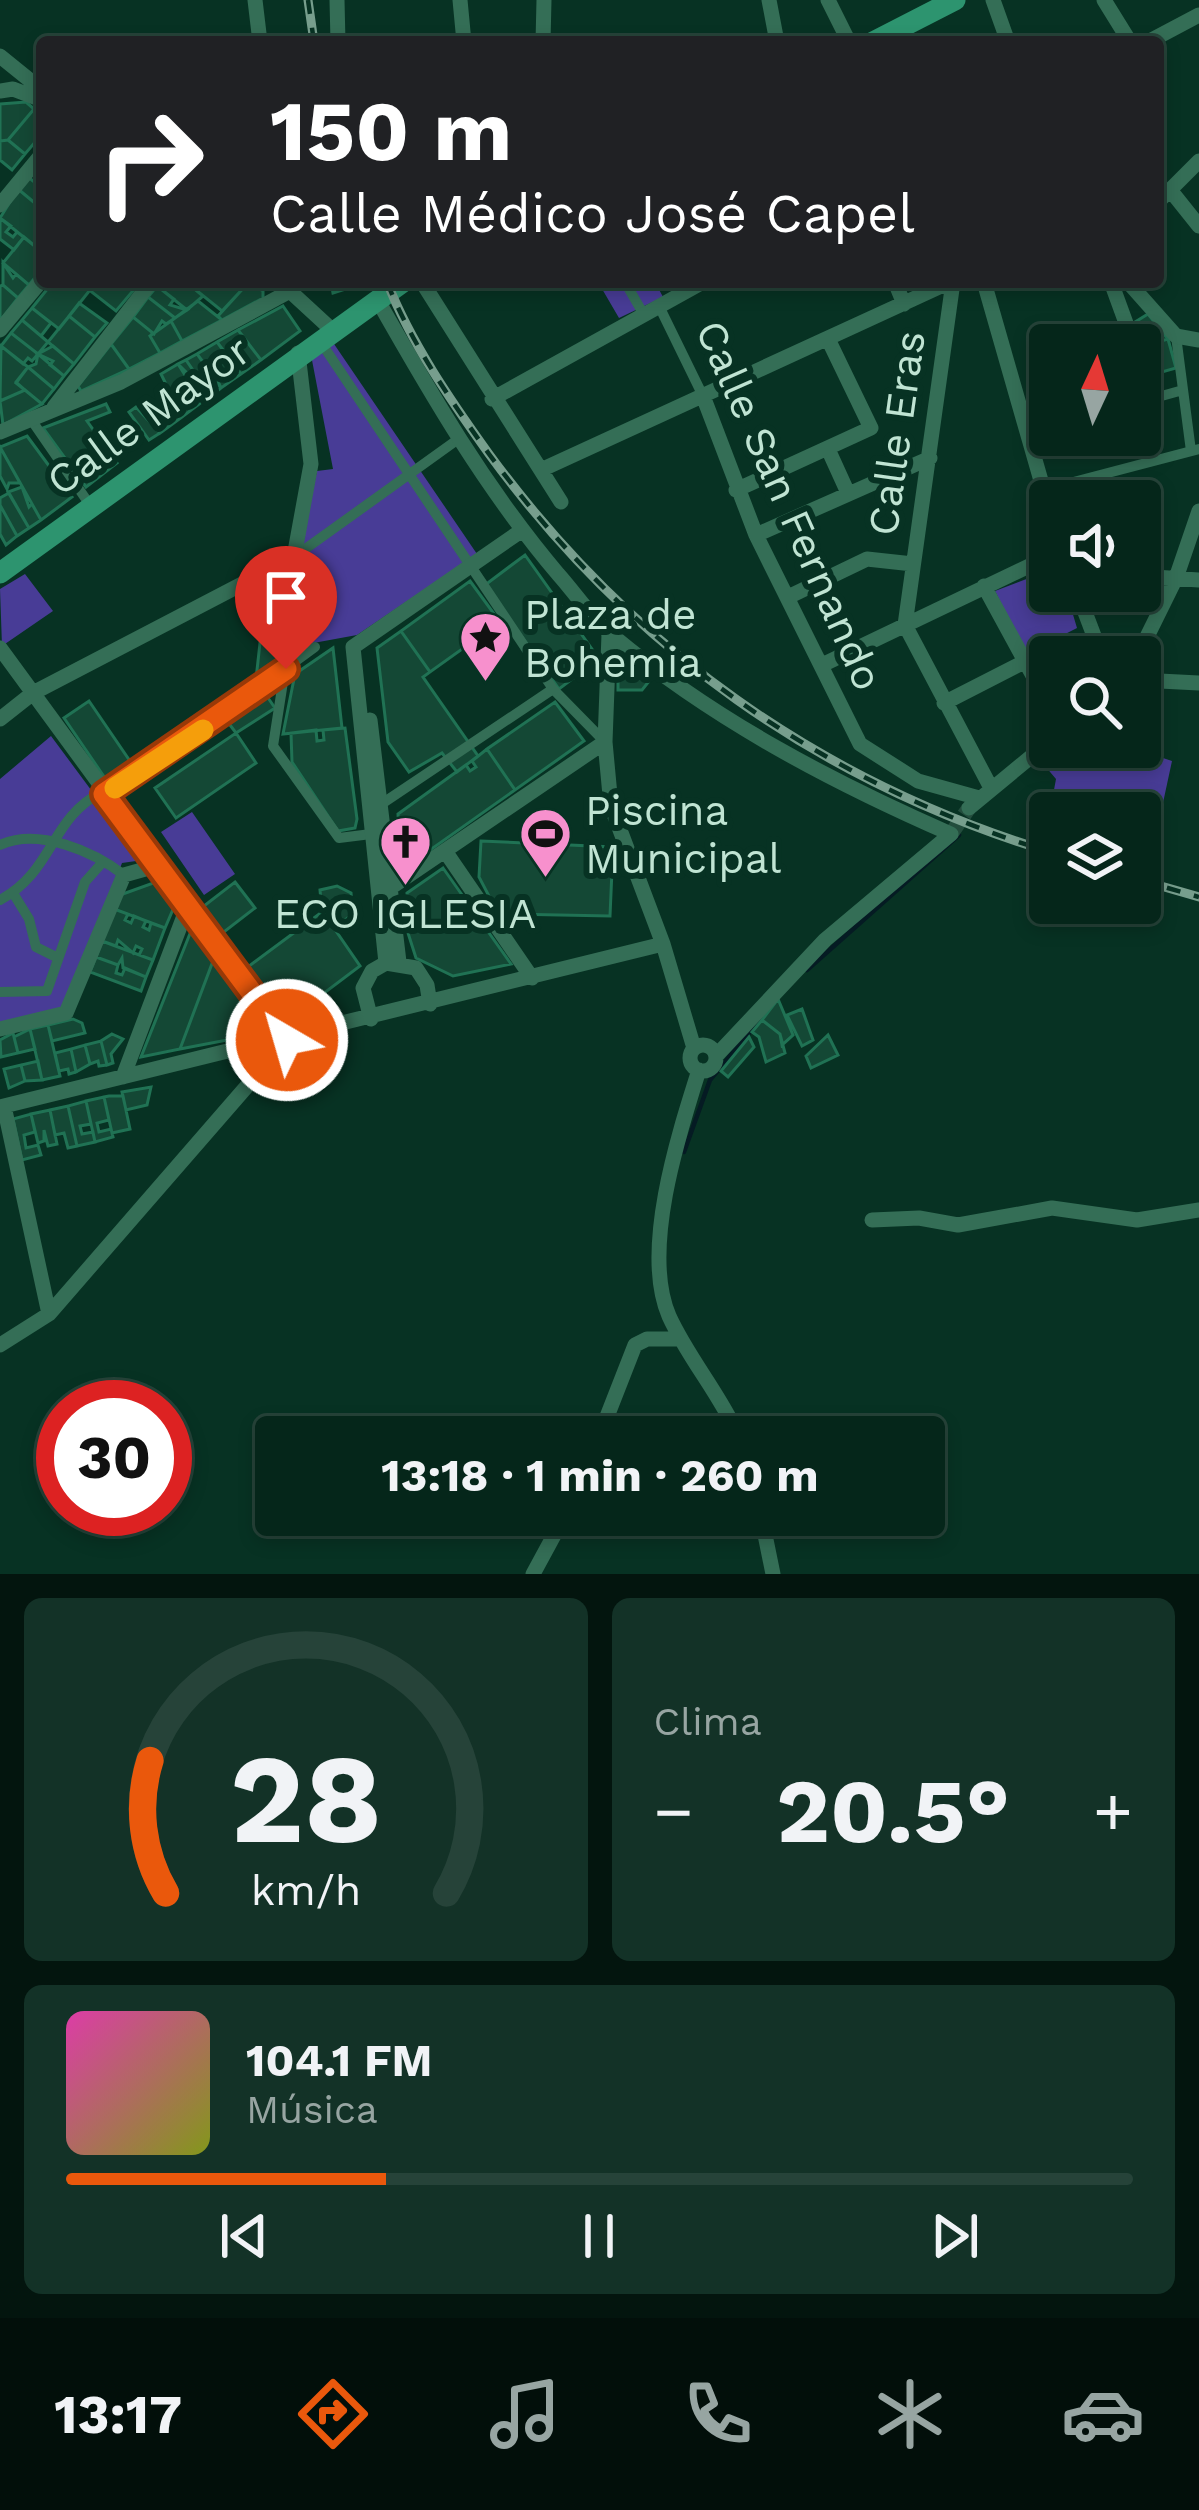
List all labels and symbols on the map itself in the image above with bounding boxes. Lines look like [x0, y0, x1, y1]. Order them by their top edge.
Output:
street label: Calle San Fernando [686, 313, 893, 698]
north arrow [1029, 324, 1161, 456]
street label: Calle Mayor [37, 325, 259, 505]
street label: Calle Eras [858, 328, 935, 539]
pin [235, 546, 337, 669]
place label: Plaza de Bohemia [524, 590, 702, 687]
place icon: Plaza de Bohemia [457, 610, 513, 684]
place label: Piscina Municipal [585, 786, 781, 883]
sports icon: Piscina Municipal [518, 806, 574, 880]
church icon: ECO IGLESIA [377, 813, 433, 887]
place label: ECO IGLESIA [274, 889, 536, 938]
position arrow [224, 977, 350, 1103]
speed limit sign: 30 [36, 1380, 192, 1536]

